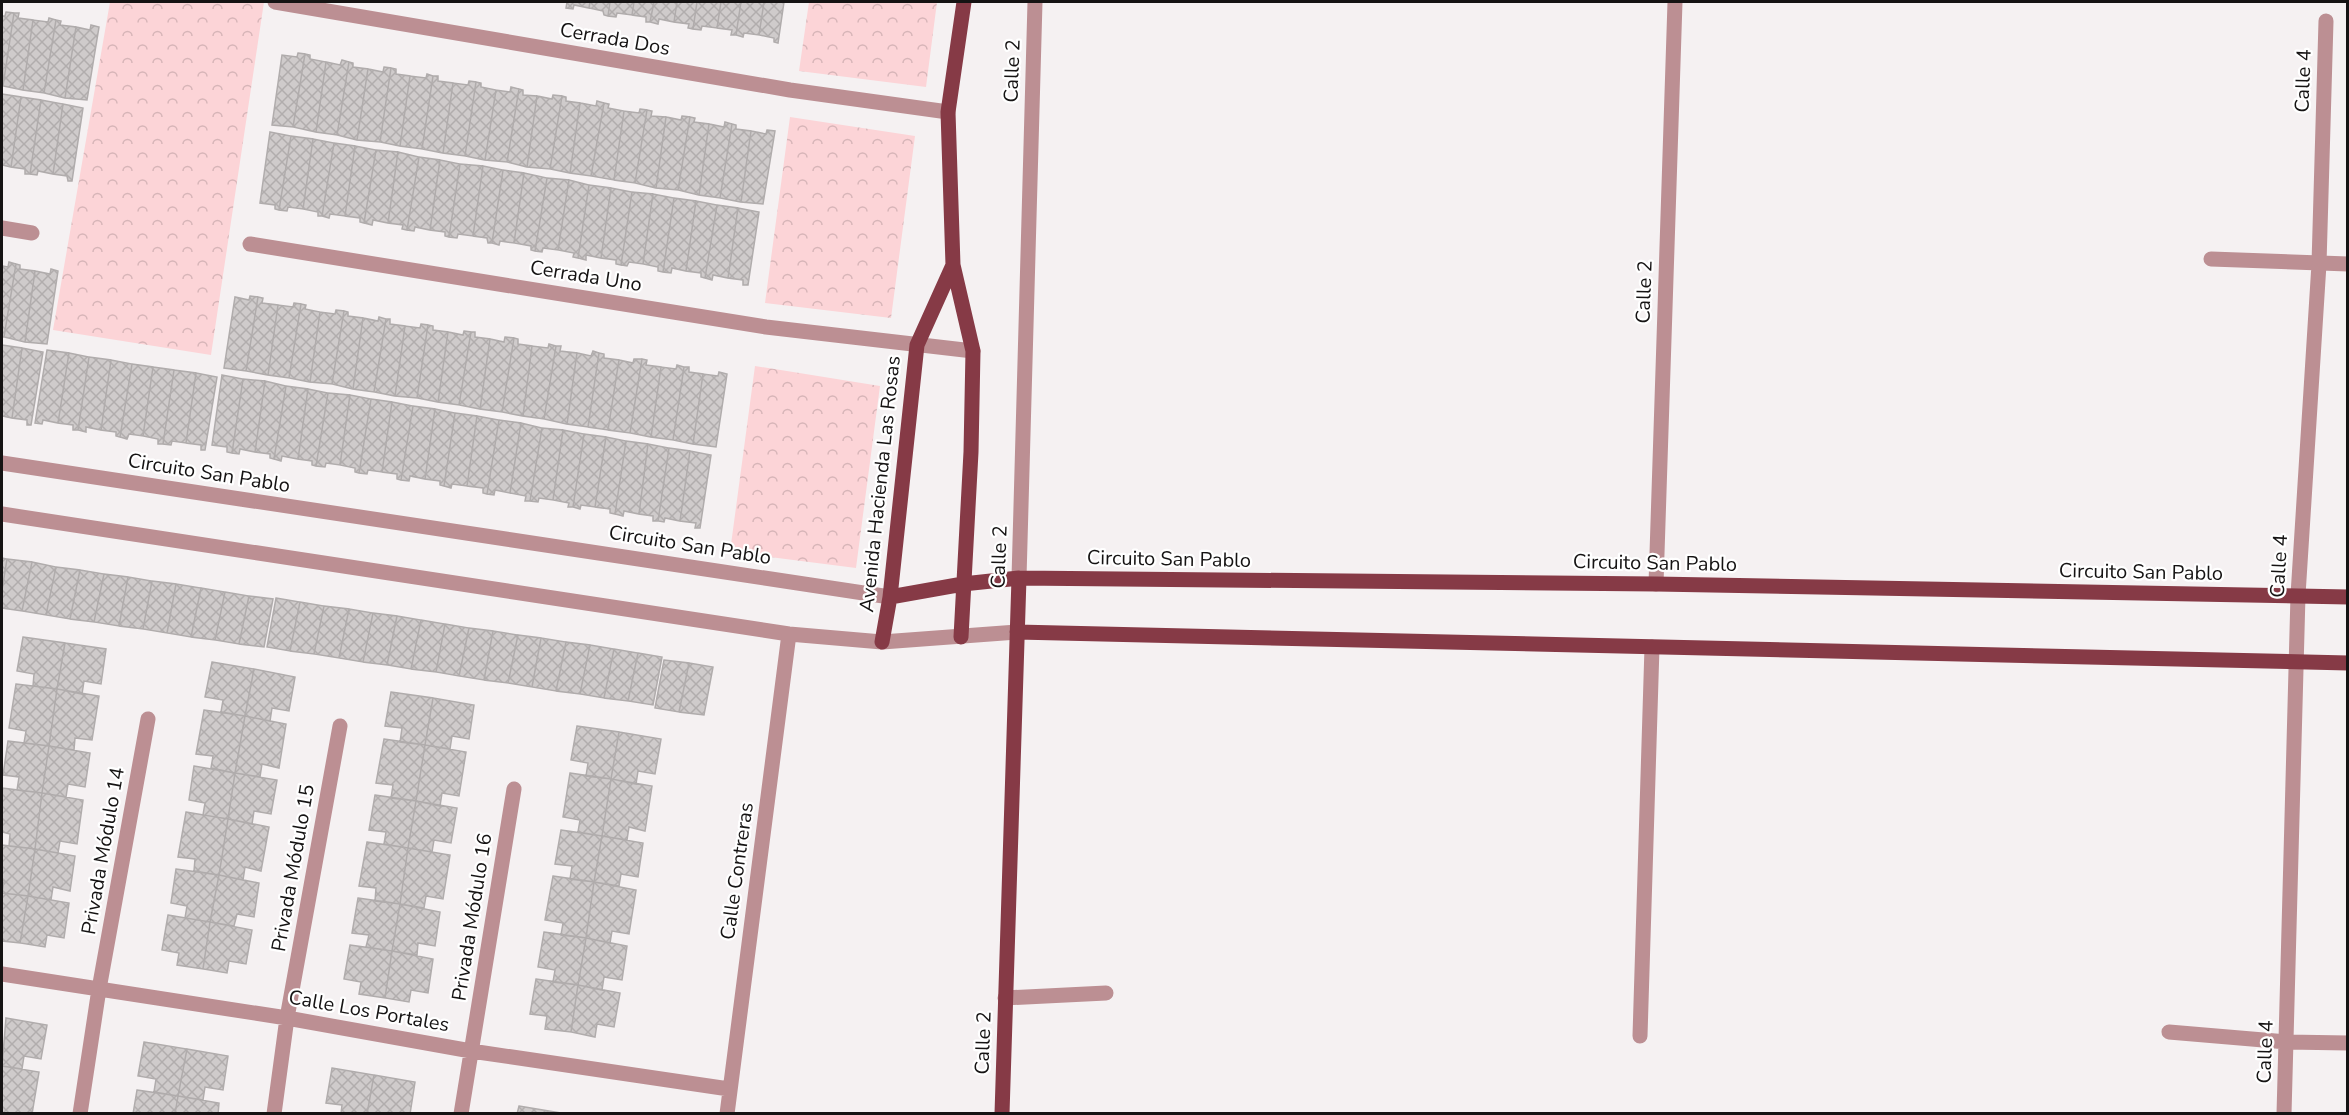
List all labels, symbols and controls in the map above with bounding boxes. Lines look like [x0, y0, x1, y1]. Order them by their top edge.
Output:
street label: Cerrada Dos [558, 16, 672, 62]
street label: Calle 2 [997, 39, 1027, 103]
street label: Calle 4 [2288, 49, 2318, 113]
street label: Cerrada Uno [528, 254, 644, 298]
street label: Calle 2 [1629, 260, 1659, 324]
street label: Avenida Hacienda Las Rosas [853, 354, 907, 614]
street label: Circuito San Pablo [126, 447, 292, 499]
street label: Circuito San Pablo [607, 519, 773, 571]
street label: Calle 2 [984, 525, 1014, 589]
street label: Calle 4 [2264, 534, 2294, 598]
street label: Circuito San Pablo [1087, 544, 1251, 574]
street label: Circuito San Pablo [1573, 548, 1737, 578]
street label: Circuito San Pablo [2059, 557, 2223, 587]
street label: Privada Módulo 14 [75, 765, 131, 937]
street label: Privada Módulo 15 [265, 782, 321, 954]
street label: Calle Contreras [714, 801, 760, 941]
street label: Privada Módulo 16 [445, 831, 499, 1003]
street label: Calle Los Portales [287, 984, 451, 1038]
street label: Calle 2 [968, 1011, 998, 1075]
street label: Calle 4 [2250, 1020, 2280, 1084]

